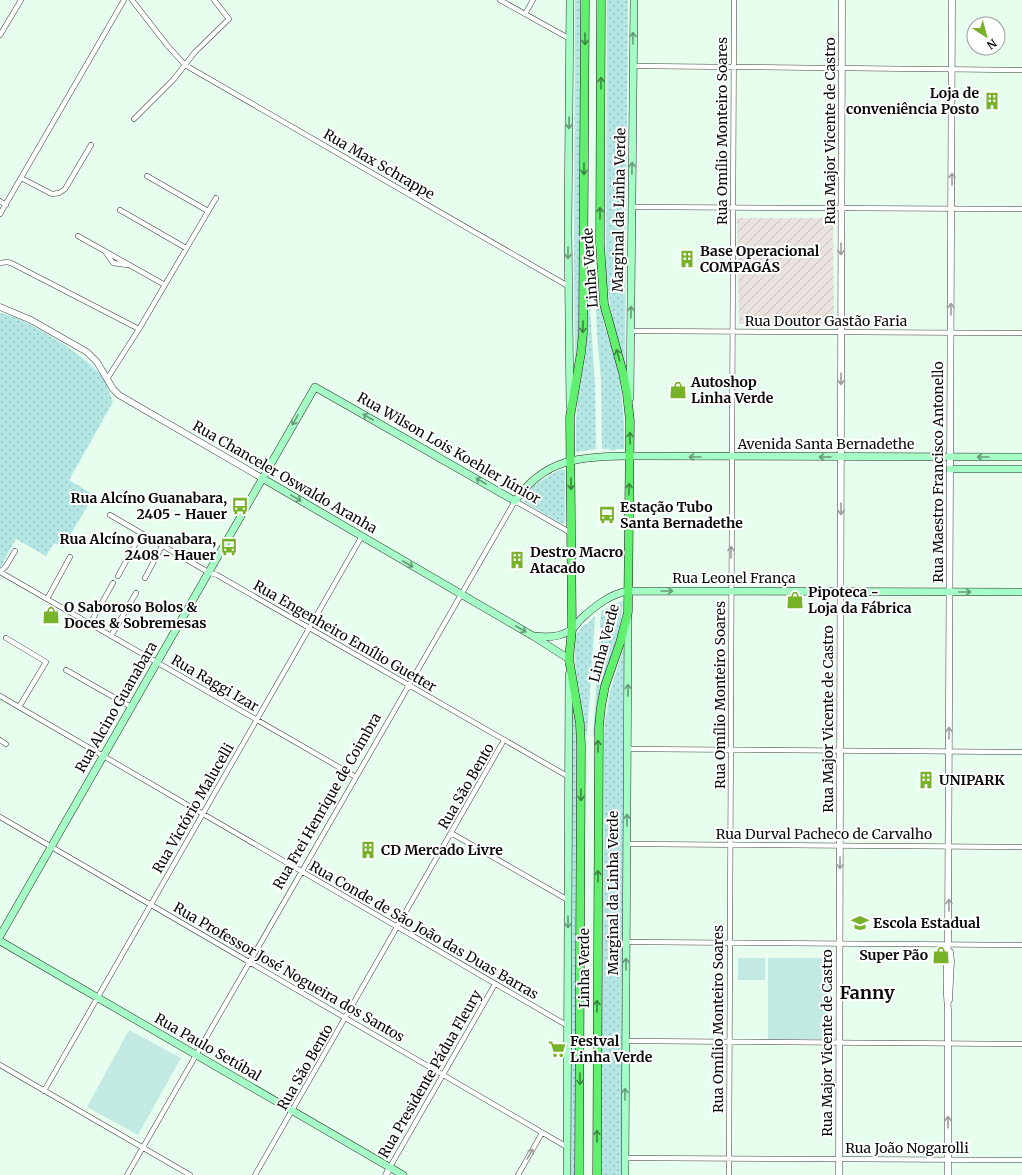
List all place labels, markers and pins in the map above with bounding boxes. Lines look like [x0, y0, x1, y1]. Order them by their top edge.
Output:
place label: Loja de conveniência Posto [846, 84, 979, 118]
building icon: Loja de conveniência Posto [982, 91, 1002, 111]
place label: Base Operacional COMPAGÁS [700, 242, 820, 276]
building icon: Base Operacional COMPAGÁS [677, 249, 697, 269]
place label: Autoshop Linha Verde [690, 373, 774, 407]
shop icon: Autoshop Linha Verde [668, 380, 688, 400]
place label: Rua Alcíno Guanabara, 2405 - Hauer [71, 489, 227, 523]
bus stop icon: Rua Alcíno Guanabara, 2405 - Hauer [230, 496, 250, 516]
place label: Estação Tubo Santa Bernadethe [620, 498, 743, 532]
bus stop icon: Estação Tubo Santa Bernadethe [597, 505, 617, 525]
place label: Rua Alcíno Guanabara, 2408 - Hauer [60, 530, 216, 564]
bus stop icon: Rua Alcíno Guanabara, 2408 - Hauer [219, 537, 239, 557]
place label: Destro Macro Atacado [529, 543, 623, 577]
building icon: Destro Macro Atacado [507, 550, 527, 570]
place label: Pipoteca - Loja da Fábrica [808, 583, 912, 617]
shop icon: Pipoteca - Loja da Fábrica [785, 590, 805, 610]
place label: O Saboroso Bolos & Doces & Sobremesas [64, 598, 206, 632]
shop icon: O Saboroso Bolos & Doces & Sobremesas [41, 605, 61, 625]
building icon: UNIPARK [916, 770, 936, 790]
place label: UNIPARK [939, 771, 1005, 789]
building icon: CD Mercado Livre [358, 840, 378, 860]
place label: CD Mercado Livre [381, 841, 503, 859]
school or university icon: Escola Estadual [850, 913, 870, 933]
place label: Escola Estadual [873, 914, 981, 932]
shop icon: Super Pão [931, 945, 951, 965]
place label: Super Pão [859, 946, 928, 964]
place label: Festval Linha Verde [570, 1032, 653, 1066]
supermarket icon: Festval Linha Verde [547, 1039, 567, 1059]

